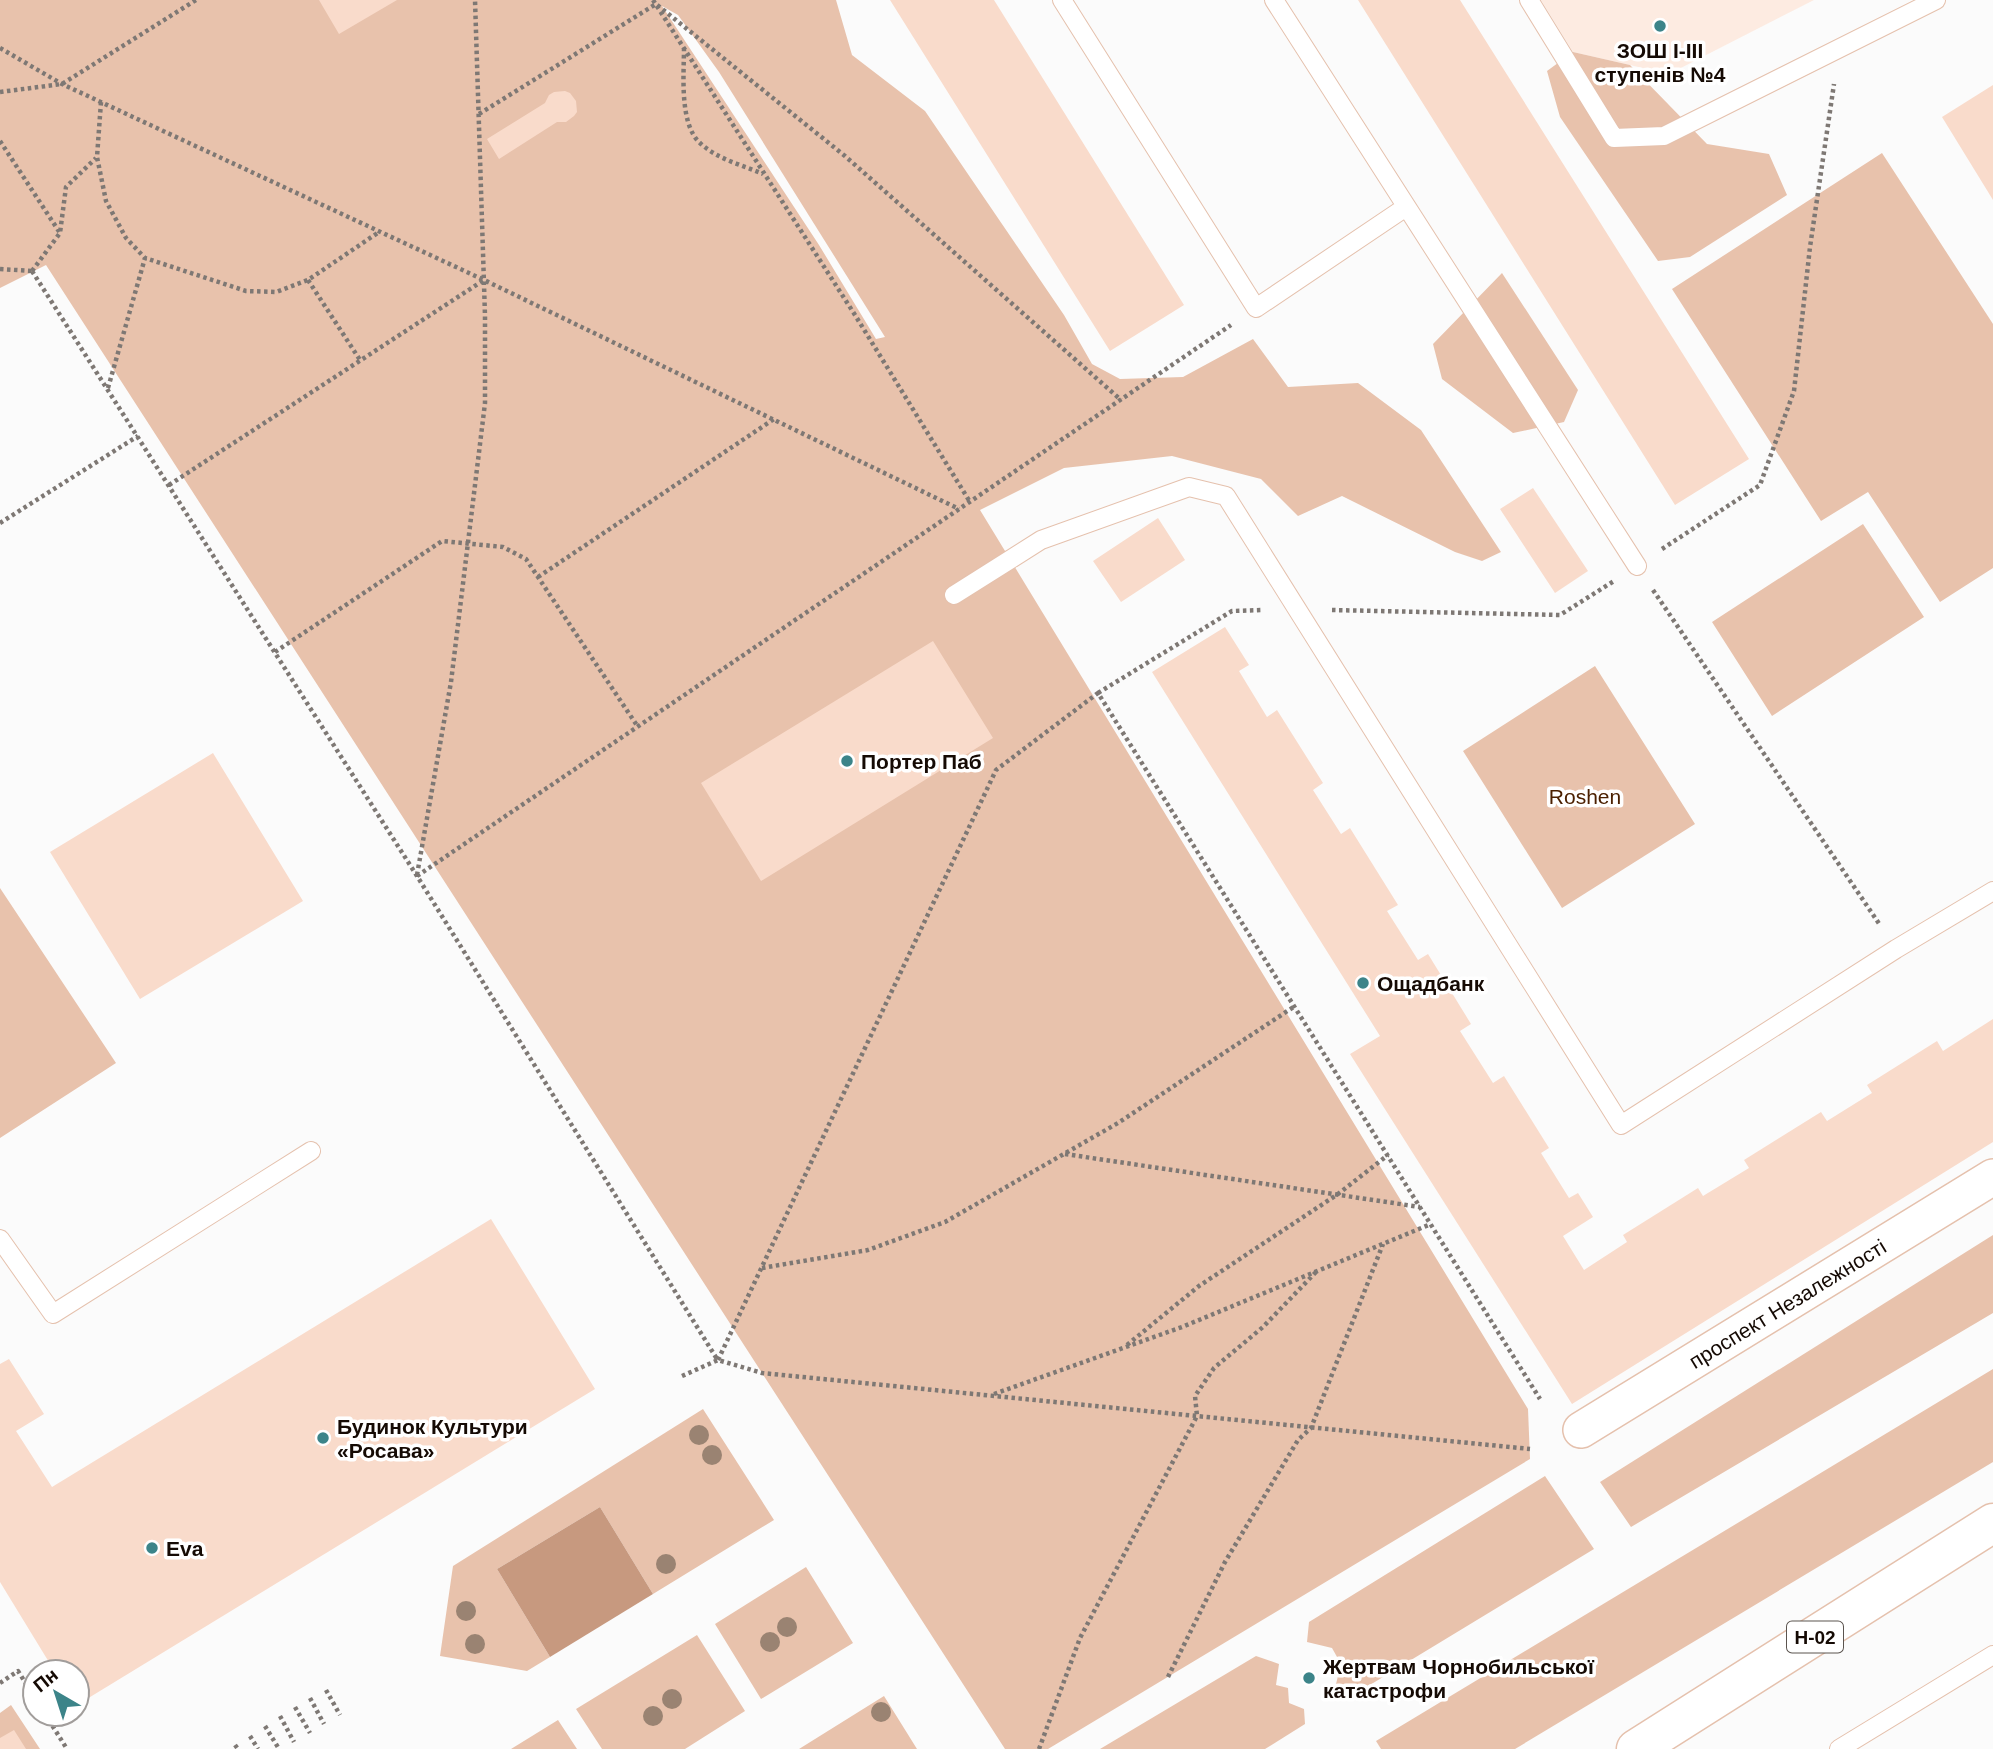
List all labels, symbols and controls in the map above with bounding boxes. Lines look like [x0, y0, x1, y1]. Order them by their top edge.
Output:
marker: ЗОШ І-ІІІ ступенів №4 [1652, 18, 1668, 34]
place label: ЗОШ І-ІІІ ступенів №4 [1595, 39, 1726, 86]
place label: Портер Паб [861, 750, 982, 773]
marker: Портер Паб [839, 753, 855, 769]
park label: Roshen [1549, 785, 1621, 808]
place label: Ощадбанк [1377, 972, 1485, 995]
marker: Ощадбанк [1355, 975, 1371, 991]
street label: проспект Незалежності [1685, 1234, 1890, 1373]
place label: Будинок Культури «Росава» [337, 1415, 528, 1462]
marker: Будинок Культури «Росава» [315, 1430, 331, 1446]
place label: Eva [166, 1537, 204, 1560]
marker: Eva [144, 1540, 160, 1556]
road number: Н-02 [1787, 1622, 1843, 1652]
place label: Жертвам Чорнобильської катастрофи [1322, 1655, 1595, 1702]
north arrow [21, 1658, 91, 1728]
text: Пн [29, 1664, 62, 1696]
marker: Жертвам Чорнобильської катастрофи [1301, 1670, 1317, 1686]

